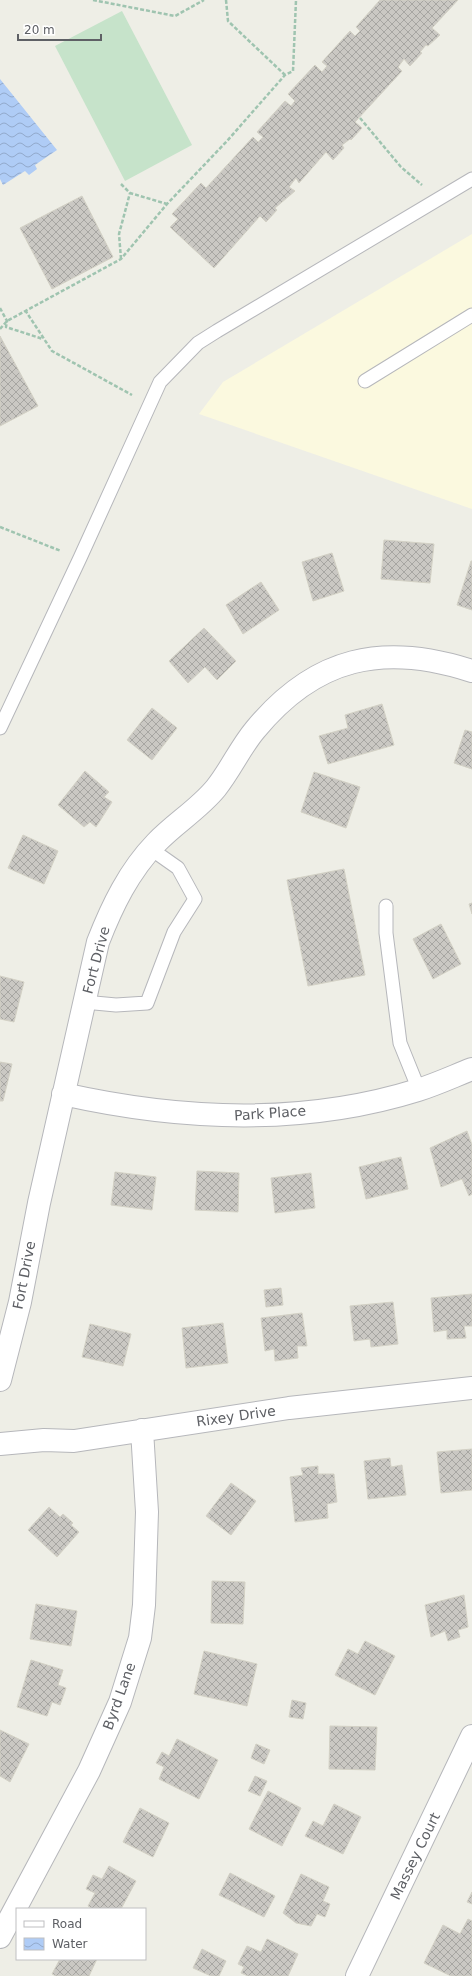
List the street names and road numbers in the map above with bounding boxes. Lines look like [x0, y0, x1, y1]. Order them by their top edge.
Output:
street label: Fort Drive [79, 925, 113, 995]
street label: Park Place [234, 1103, 306, 1123]
street label: Fort Drive [10, 1240, 38, 1310]
street label: Rixey Drive [195, 1403, 277, 1429]
street label: Byrd Lane [99, 1660, 139, 1732]
street label: Massey Court [387, 1809, 443, 1902]

